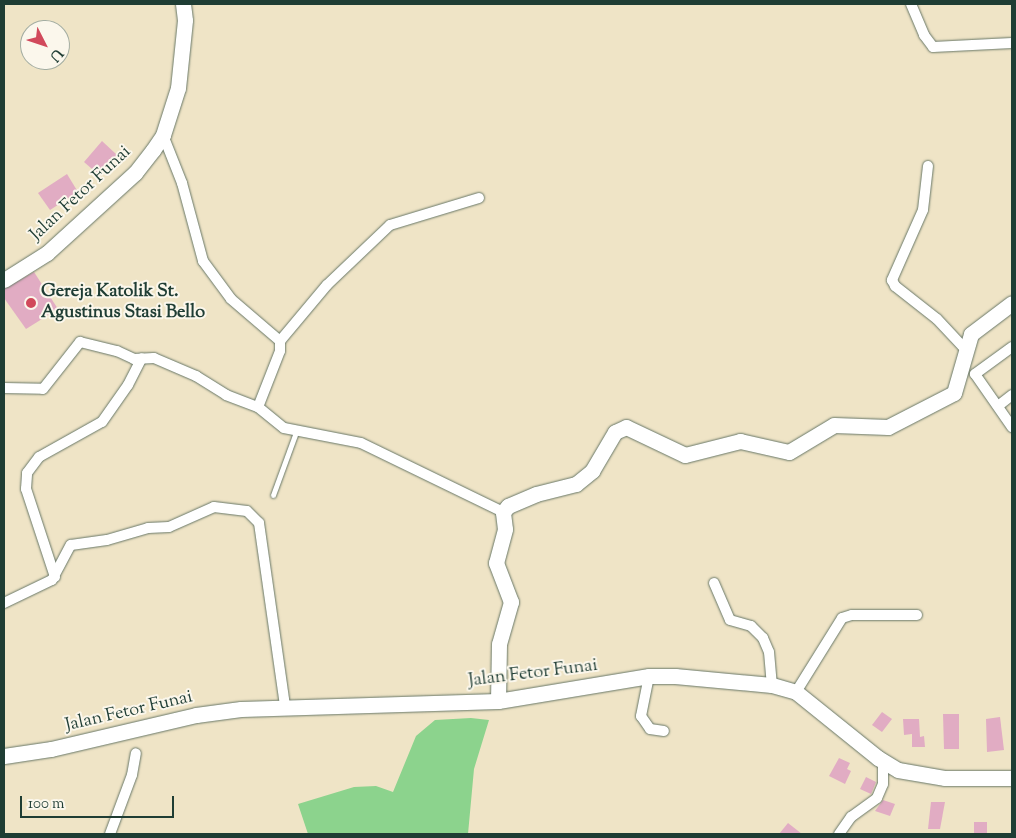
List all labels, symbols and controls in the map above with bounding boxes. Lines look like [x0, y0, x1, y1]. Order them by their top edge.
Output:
north arrow [20, 20, 70, 70]
text: U [44, 43, 67, 65]
street label: Jalan Fetor Funai [26, 142, 136, 246]
place label: Gereja Katolik St. Agustinus Stasi Bello [41, 282, 205, 324]
marker: Gereja Katolik St. Agustinus Stasi Bello [25, 297, 37, 309]
street label: Jalan Fetor Funai [467, 655, 599, 693]
street label: Jalan Fetor Funai [63, 687, 195, 737]
scale bar [22, 786, 176, 818]
text: 100 m [28, 794, 64, 815]

